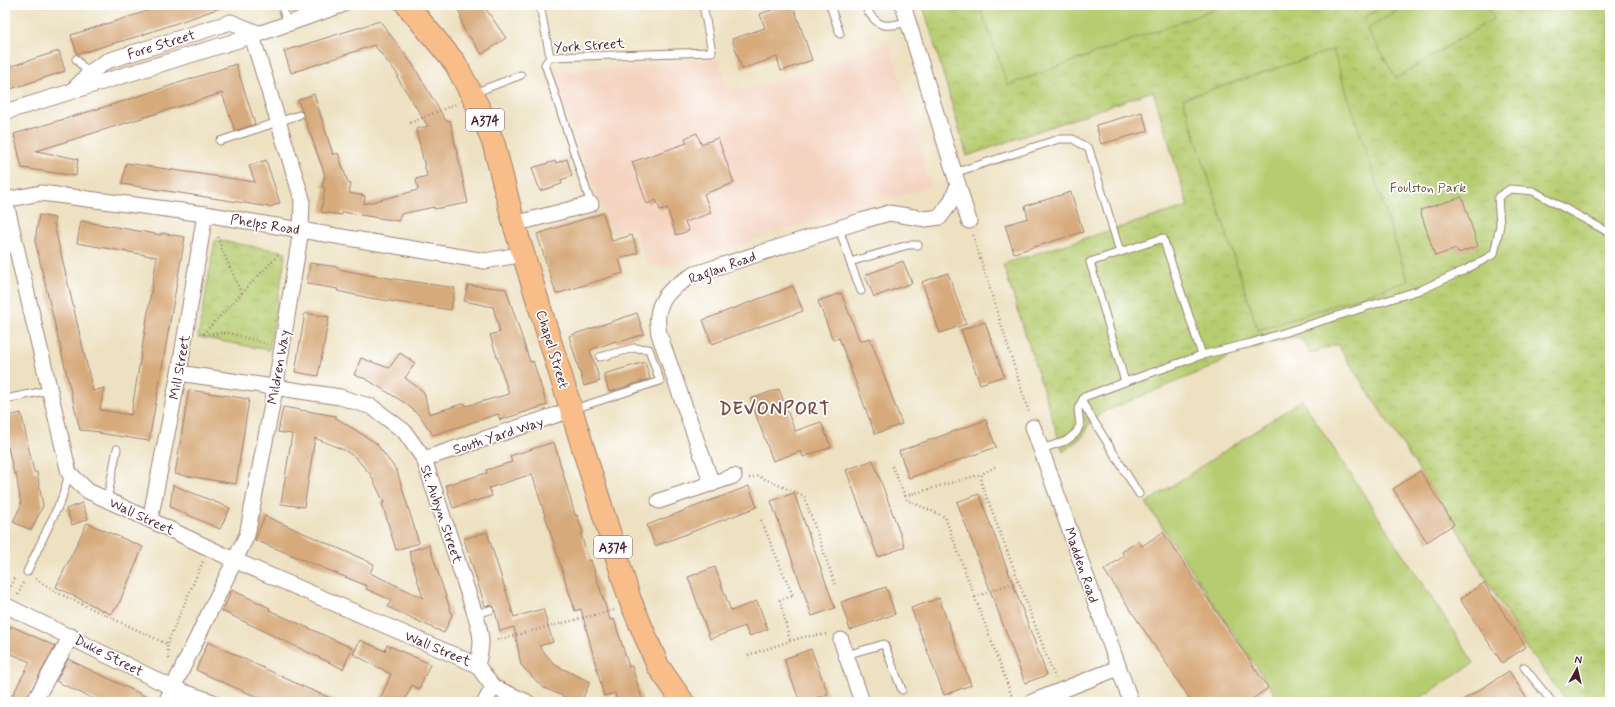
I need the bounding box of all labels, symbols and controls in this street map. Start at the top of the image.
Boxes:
street label: Fore Street [125,26,198,64]
street label: York Street [553,34,626,57]
road number: A374 [466,109,504,131]
park label: Foulston Park [1390,179,1466,197]
street label: Phelps Road [229,211,301,239]
street label: Raglan Road [686,247,759,290]
street label: Chapel Street [532,308,573,391]
street label: Mildren Way [264,328,294,406]
street label: Mill Street [165,333,195,401]
district label: DEVONPORT [719,397,831,421]
street label: South Yard Way [451,413,546,459]
street label: St. Aubyn Street [416,463,467,567]
street label: Wall Street [106,494,178,540]
street label: Madden Road [1060,525,1102,606]
road number: A374 [594,536,632,558]
street label: Wall Street [402,627,474,671]
street label: Duke Street [71,631,146,681]
north arrow [1557,649,1597,689]
text: N [1574,653,1583,668]

